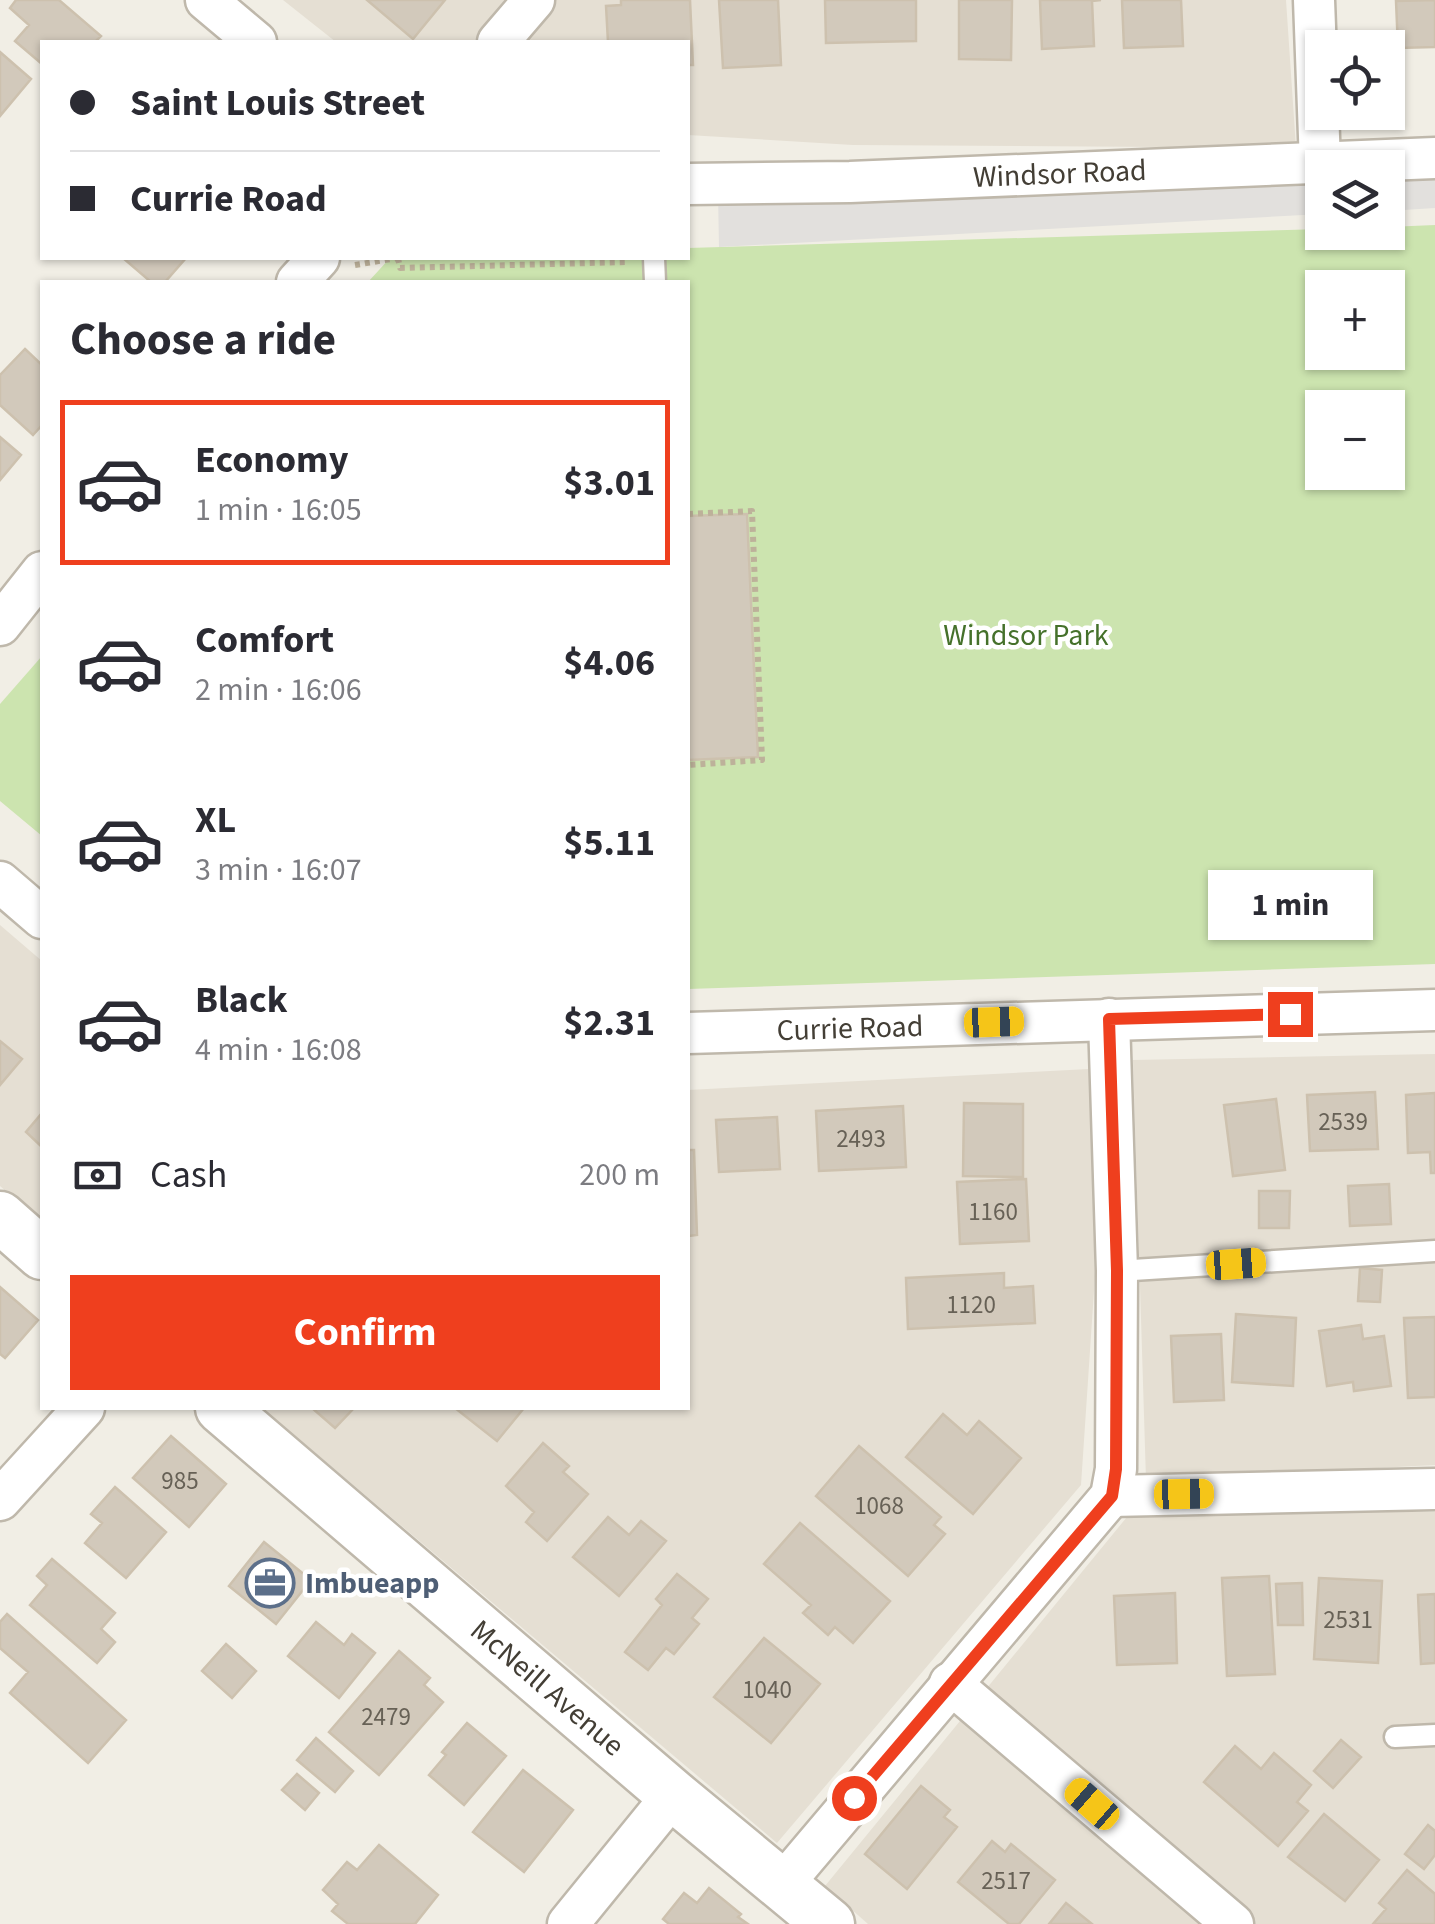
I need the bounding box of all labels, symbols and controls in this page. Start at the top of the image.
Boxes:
map controls [1305,30,1405,490]
button: locate [1305,30,1405,130]
text: Saint Louis Street [130,76,425,130]
street label: Windsor Road [972,148,1147,198]
button: layers [1305,150,1405,250]
text: Currie Road [130,172,327,226]
button: + [1305,270,1405,370]
text: Choose a ride [70,308,336,372]
button: − [1305,390,1405,490]
text: Economy [195,433,348,487]
icon: car [75,438,165,528]
text: $3.01 [563,456,655,510]
text: 1 min · 16:05 [195,487,362,533]
text: Comfort [195,613,334,667]
park label: Windsor Park [943,614,1109,657]
icon: car [75,618,165,708]
text: $4.06 [563,636,655,690]
text: 2 min · 16:06 [195,667,362,713]
text: XL [195,793,236,847]
icon: car [75,798,165,888]
text: $5.11 [563,816,655,870]
text: 3 min · 16:07 [195,847,362,893]
callout: 1 min [1208,869,1372,939]
text: 1 min [1252,882,1329,928]
text: Black [195,973,288,1027]
icon: car [75,978,165,1068]
route end [1268,992,1313,1037]
text: $2.31 [563,996,655,1050]
street label: Currie Road [776,1004,924,1052]
car [963,1006,1025,1038]
text: 4 min · 16:08 [195,1027,362,1073]
house number: 2539 [1318,1104,1368,1140]
house number: 2493 [836,1121,886,1157]
icon: cash [70,1148,125,1203]
text: Cash [150,1148,227,1202]
text: 200 m [579,1152,660,1198]
house number: 1160 [968,1194,1018,1230]
car [1205,1247,1267,1281]
button: Confirm [70,1275,660,1390]
house number: 1120 [946,1287,996,1323]
house number: 985 [161,1463,199,1499]
car [1154,1478,1214,1510]
house number: 1068 [854,1488,904,1524]
office icon: Imbueapp [244,1557,296,1609]
place label: Imbueapp [305,1562,439,1605]
house number: 2531 [1323,1602,1373,1638]
street label: McNeill Avenue [461,1609,634,1766]
house number: 1040 [742,1672,792,1708]
house number: 2479 [361,1699,411,1735]
car [1060,1773,1124,1835]
route start [832,1776,877,1821]
house number: 2517 [981,1863,1031,1899]

